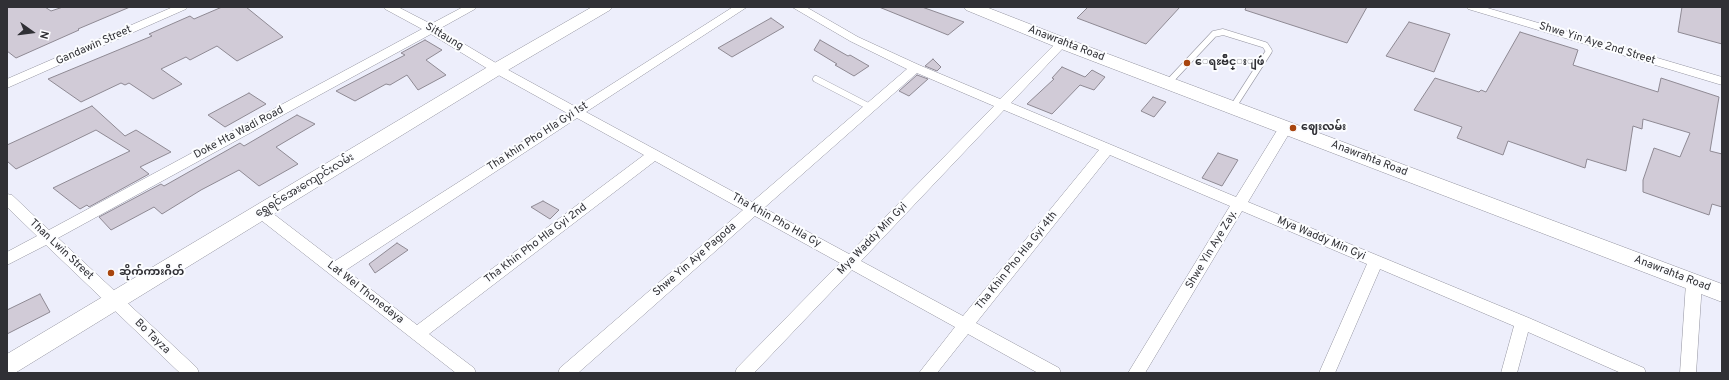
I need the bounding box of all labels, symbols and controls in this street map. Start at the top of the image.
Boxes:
north arrow [12,12,52,52]
street label: Shwe Yin Aye 2nd Street [1537,20,1657,68]
street label: Sittaung [423,21,465,53]
street label: Gandawin Street [54,23,134,69]
street label: Anawrahta Road [1026,23,1106,65]
text: N [36,29,51,40]
place label: ေရႊဗ်ိဳင္းျဖဴ [1195,56,1265,70]
marker: ေရႊဗ်ိဳင္းျဖဴ [1182,58,1192,68]
street label: Tha khin Pho Hla Gyi 1st [485,100,591,174]
street label: Doke Hta Wadi Road [192,104,286,162]
place label: ဈေးလမ်း [1301,121,1346,135]
marker: ဈေးလမ်း [1288,123,1298,133]
street label: Anawrahta Road [1329,138,1409,180]
street label: ရွှေရင်အေးကျောင်းလမ်း [253,151,357,221]
street label: Tha Khin Pho Hla Gy [729,191,823,251]
street label: Mya Waddy Min Gyi [835,200,911,278]
street label: Tha Khin Pho Hla Gyi 2nd [482,201,590,287]
street label: Shwe Yin Aye Zay. [1183,208,1241,292]
street label: Tha Khin Pho Hla Gyi 4th [973,209,1061,313]
street label: Mya Waddy Min Gyi [1275,214,1367,264]
street label: Than Lwin Street [26,217,96,283]
street label: Shwe Yin Aye Pagoda [651,220,739,300]
street label: Anawrahta Road [1632,253,1712,295]
street label: Lat Wel Thonedaya [324,259,406,327]
place label: ဆိုက်ကားဂိတ် [119,266,184,280]
marker: ဆိုက်ကားဂိတ် [106,268,116,278]
street label: Bo Tayza [131,317,173,357]

